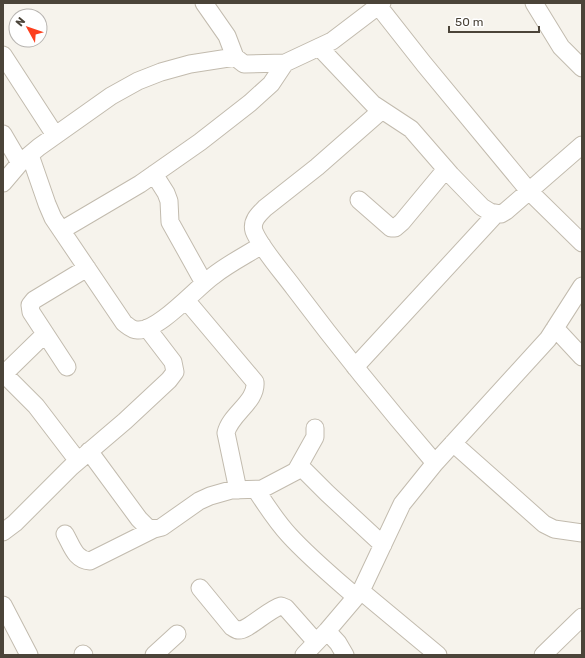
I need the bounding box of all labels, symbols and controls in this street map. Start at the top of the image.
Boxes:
north arrow [8,8,48,48]
scale bar [449,8,539,34]
text: N [13,15,28,29]
text: 50 m [455,15,483,29]

